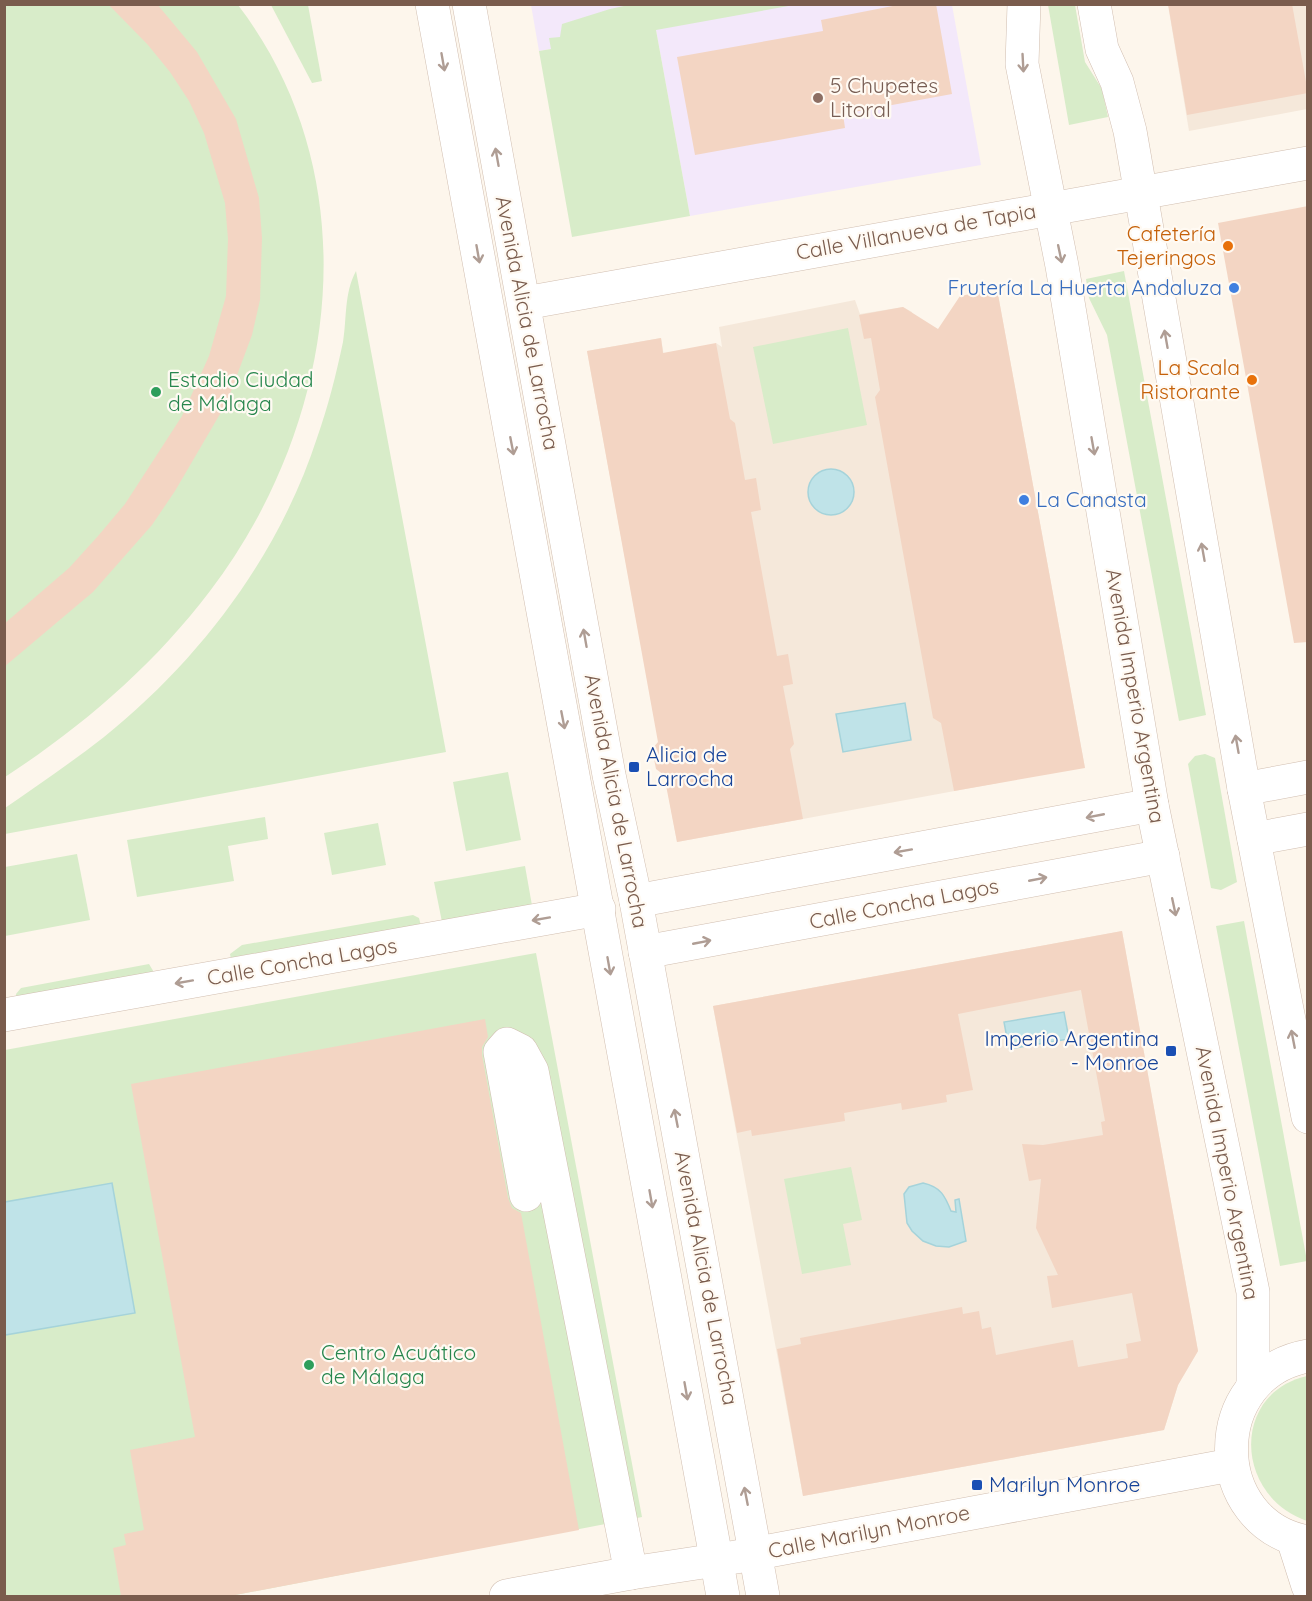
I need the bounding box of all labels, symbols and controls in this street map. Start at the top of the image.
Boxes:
one-way arrow [437,52,448,71]
one-way arrow [1018,52,1029,72]
place label: 5 Chupetes Litoral [830,72,938,122]
marker: 5 Chupetes Litoral [811,91,825,105]
one-way arrow [491,148,502,167]
street label: Avenida Alicia de Larrocha [491,193,565,452]
street label: Calle Villanueva de Tapia [794,197,1038,265]
place label: Cafetería Tejeringos [1117,220,1216,270]
marker: Cafetería Tejeringos [1221,239,1235,253]
one-way arrow [473,243,484,263]
one-way arrow [1055,244,1066,263]
place label: Frutería La Huerta Andaluza [947,274,1222,300]
marker: Frutería La Huerta Andaluza [1227,281,1241,295]
one-way arrow [1160,330,1171,350]
place label: La Scala Ristorante [1140,354,1240,404]
place label: Estadio Ciudad de Málaga [168,366,314,416]
marker: La Scala Ristorante [1245,373,1259,387]
marker: Estadio Ciudad de Málaga [149,385,163,399]
one-way arrow [507,435,518,455]
one-way arrow [1087,436,1098,456]
place label: La Canasta [1036,486,1147,512]
marker: La Canasta [1017,493,1031,507]
one-way arrow [1197,543,1208,562]
street label: Avenida Imperio Argentina [1101,566,1171,825]
one-way arrow [579,629,590,648]
street label: Avenida Alicia de Larrocha [580,671,654,930]
one-way arrow [558,710,569,729]
one-way arrow [1231,735,1242,754]
place label: Alicia de Larrocha [646,741,734,791]
marker: Alicia de Larrocha [627,760,641,774]
one-way arrow [1085,811,1105,822]
one-way arrow [894,846,913,857]
street label: Calle Concha Lagos [807,872,1001,934]
one-way arrow [1028,873,1048,884]
one-way arrow [1169,897,1180,916]
one-way arrow [532,914,552,925]
street label: Calle Concha Lagos [205,932,399,991]
one-way arrow [692,936,711,947]
one-way arrow [603,956,614,976]
one-way arrow [174,977,194,988]
place label: Imperio Argentina - Monroe [984,1025,1159,1075]
one-way arrow [1287,1030,1298,1049]
marker: Imperio Argentina - Monroe [1164,1044,1178,1058]
street label: Avenida Imperio Argentina [1191,1044,1265,1302]
one-way arrow [670,1109,681,1129]
street label: Avenida Alicia de Larrocha [670,1148,744,1407]
one-way arrow [646,1189,657,1209]
place label: Centro Acuático de Málaga [321,1339,476,1389]
marker: Centro Acuático de Málaga [302,1358,316,1372]
one-way arrow [681,1381,692,1401]
place label: Marilyn Monroe [989,1471,1140,1497]
marker: Marilyn Monroe [970,1478,984,1492]
one-way arrow [740,1486,751,1506]
street label: Calle Marilyn Monroe [766,1499,972,1563]

